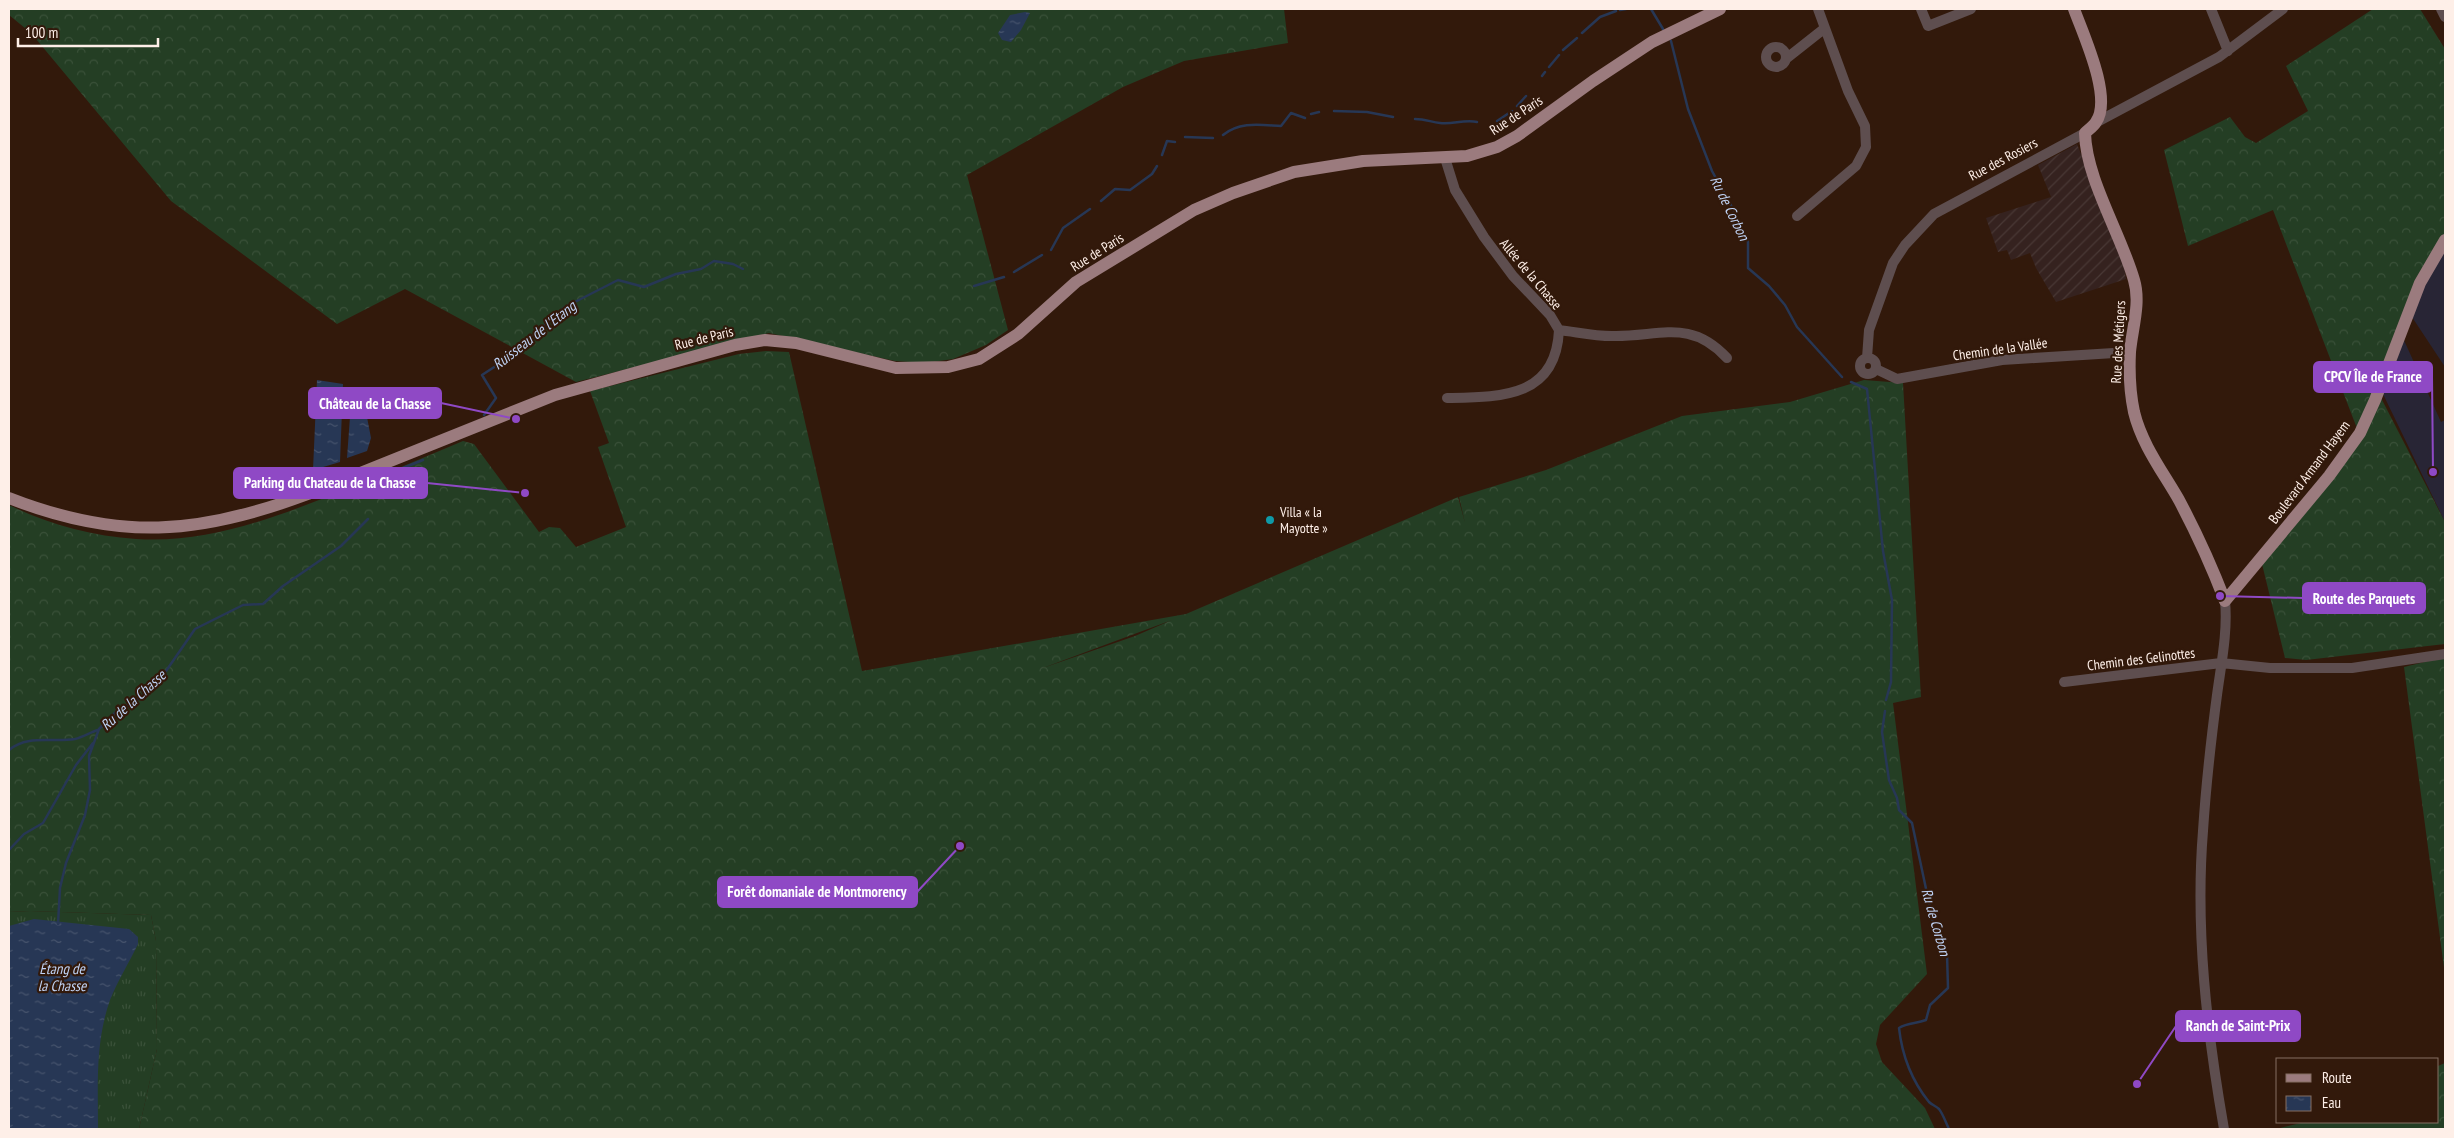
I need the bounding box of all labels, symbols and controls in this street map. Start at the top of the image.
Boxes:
scale bar [18,15,158,47]
text: 100 m [25,23,58,42]
street label: Rue de Paris [1486,91,1546,139]
street label: Rue des Rosiers [1965,133,2041,185]
water label: Ru de Corbon [1706,173,1754,245]
street label: Rue de Paris [1067,228,1127,275]
street label: Allée de la Chasse [1496,235,1566,314]
water label: Ruisseau de l'Etang [488,296,581,373]
street label: Rue des Métigers [2107,300,2129,384]
street label: Rue de Paris [673,322,735,354]
street label: Chemin de la Vallée [1952,333,2049,365]
callout: CPCV Île de France [2314,362,2432,392]
text: CPCV Île de France [2324,367,2422,386]
callout: Château de la Chasse [309,388,441,418]
text: Château de la Chasse [319,394,431,413]
street label: Boulevard Armand Hayem [2264,417,2354,527]
callout: Parking du Chateau de la Chasse [234,468,427,498]
text: Parking du Chateau de la Chasse [244,473,416,492]
place label: Villa « la Mayotte » [1279,503,1328,537]
marker: Villa « la Mayotte » [1264,514,1276,526]
callout: Route des Parquets [2303,583,2425,613]
text: Route des Parquets [2313,589,2415,608]
street label: Chemin des Gelinottes [2086,643,2196,675]
water label: Ru de la Chasse [96,665,170,734]
callout: Forêt domaniale de Montmorency [718,877,917,907]
text: Forêt domaniale de Montmorency [727,882,908,901]
water label: Ru de Corbon [1917,886,1955,959]
water label: Étang de la Chasse [38,959,87,995]
callout: Ranch de Saint-Prix [2176,1011,2300,1041]
text: Ranch de Saint-Prix [2186,1016,2291,1035]
legend [2276,1058,2439,1123]
text: Route [2322,1068,2352,1087]
text: Eau [2322,1093,2341,1112]

